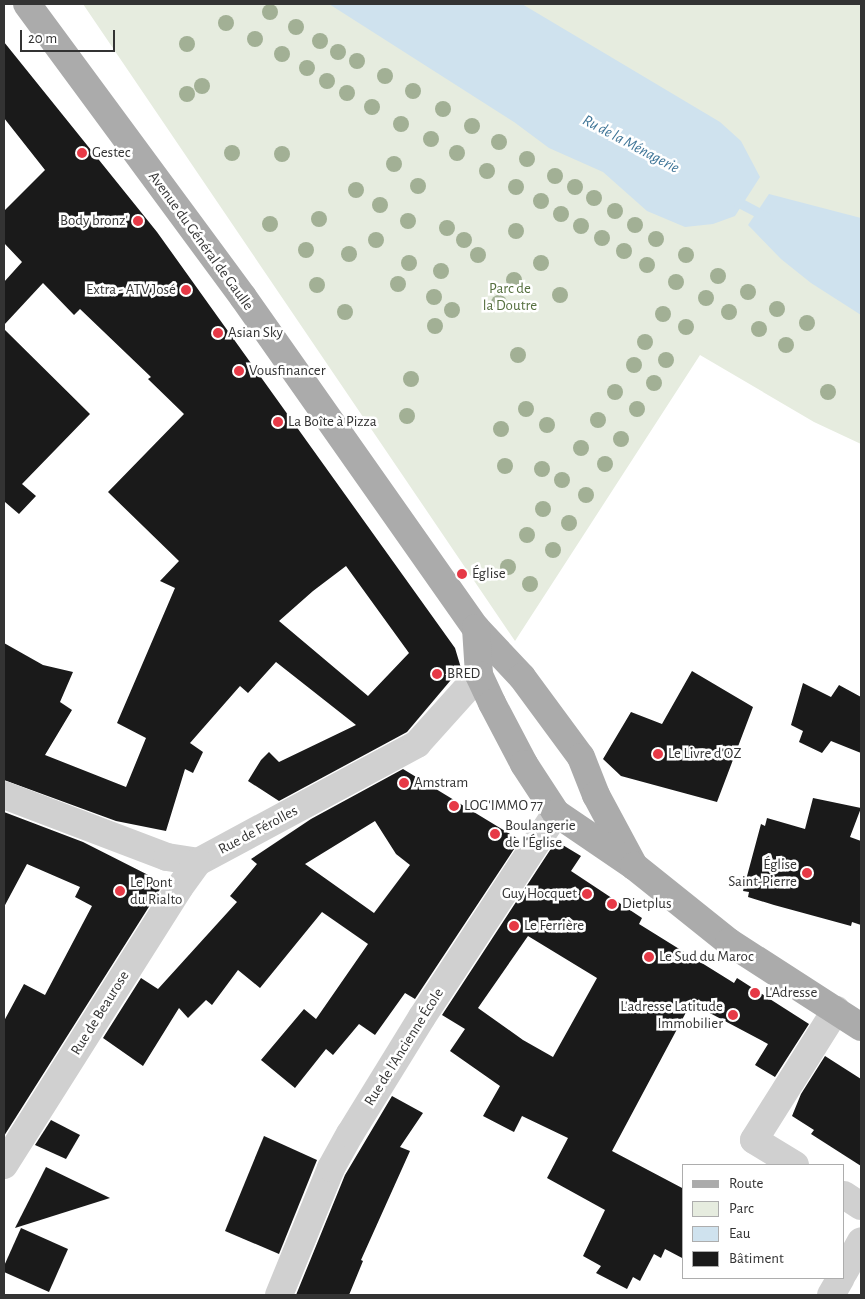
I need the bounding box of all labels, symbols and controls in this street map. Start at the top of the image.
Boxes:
scale bar [22,20,118,52]
text: 20 m [28,31,57,46]
water label: Ru de la Ménagerie [579,110,683,178]
place label: Gestec [92,144,130,162]
marker: Gestec [76,147,88,159]
street label: Avenue du Général de Gaulle [145,168,257,314]
place label: Body bronz' [60,212,128,230]
marker: Body bronz' [132,215,144,227]
park label: Parc de la Doutre [483,279,537,314]
place label: Extra - ATV José [86,281,176,299]
marker: Extra - ATV José [180,284,192,296]
place label: Asian Sky [228,324,283,342]
marker: Asian Sky [212,327,224,339]
place label: Vousfinancer [249,362,325,380]
marker: Vousfinancer [233,365,245,377]
place label: La Boîte à Pizza [288,413,377,431]
marker: La Boîte à Pizza [272,416,284,428]
place label: Église [472,565,506,583]
marker: Église [456,568,468,580]
place label: BRED [447,665,480,683]
marker: BRED [431,668,443,680]
place label: Le Livre d'OZ [668,745,741,763]
marker: Le Livre d'OZ [652,748,664,760]
place label: Amstram [414,774,468,792]
marker: Amstram [398,777,410,789]
place label: LOG'IMMO 77 [464,797,543,815]
marker: LOG'IMMO 77 [448,800,460,812]
street label: Rue de Férolles [215,802,301,858]
place label: Boulangerie de l'Église [505,816,576,851]
marker: Boulangerie de l'Église [489,828,501,840]
place label: Église Saint-Pierre [728,855,797,890]
marker: Église Saint-Pierre [801,867,813,879]
place label: Le Pont du Rialto [130,873,182,908]
marker: Le Pont du Rialto [114,885,126,897]
place label: Guy Hocquet [502,885,577,903]
marker: Guy Hocquet [581,888,593,900]
place label: Dietplus [622,895,672,913]
marker: Dietplus [606,898,618,910]
place label: Le Ferrière [524,917,584,935]
marker: Le Ferrière [508,920,520,932]
place label: Le Sud du Maroc [659,948,754,966]
marker: Le Sud du Maroc [643,951,655,963]
street label: Rue de Beaurose [67,967,133,1059]
place label: L'Adresse [765,984,817,1002]
street label: Rue de l'Ancienne École [360,985,448,1109]
marker: L'Adresse [749,987,761,999]
place label: L'adresse Latitude Immobilier [620,997,723,1032]
marker: L'adresse Latitude Immobilier [727,1009,739,1021]
legend [682,1164,845,1279]
text: Route [729,1176,763,1191]
text: Parc [729,1201,754,1216]
text: Eau [729,1226,751,1241]
text: Bâtiment [729,1251,784,1266]

